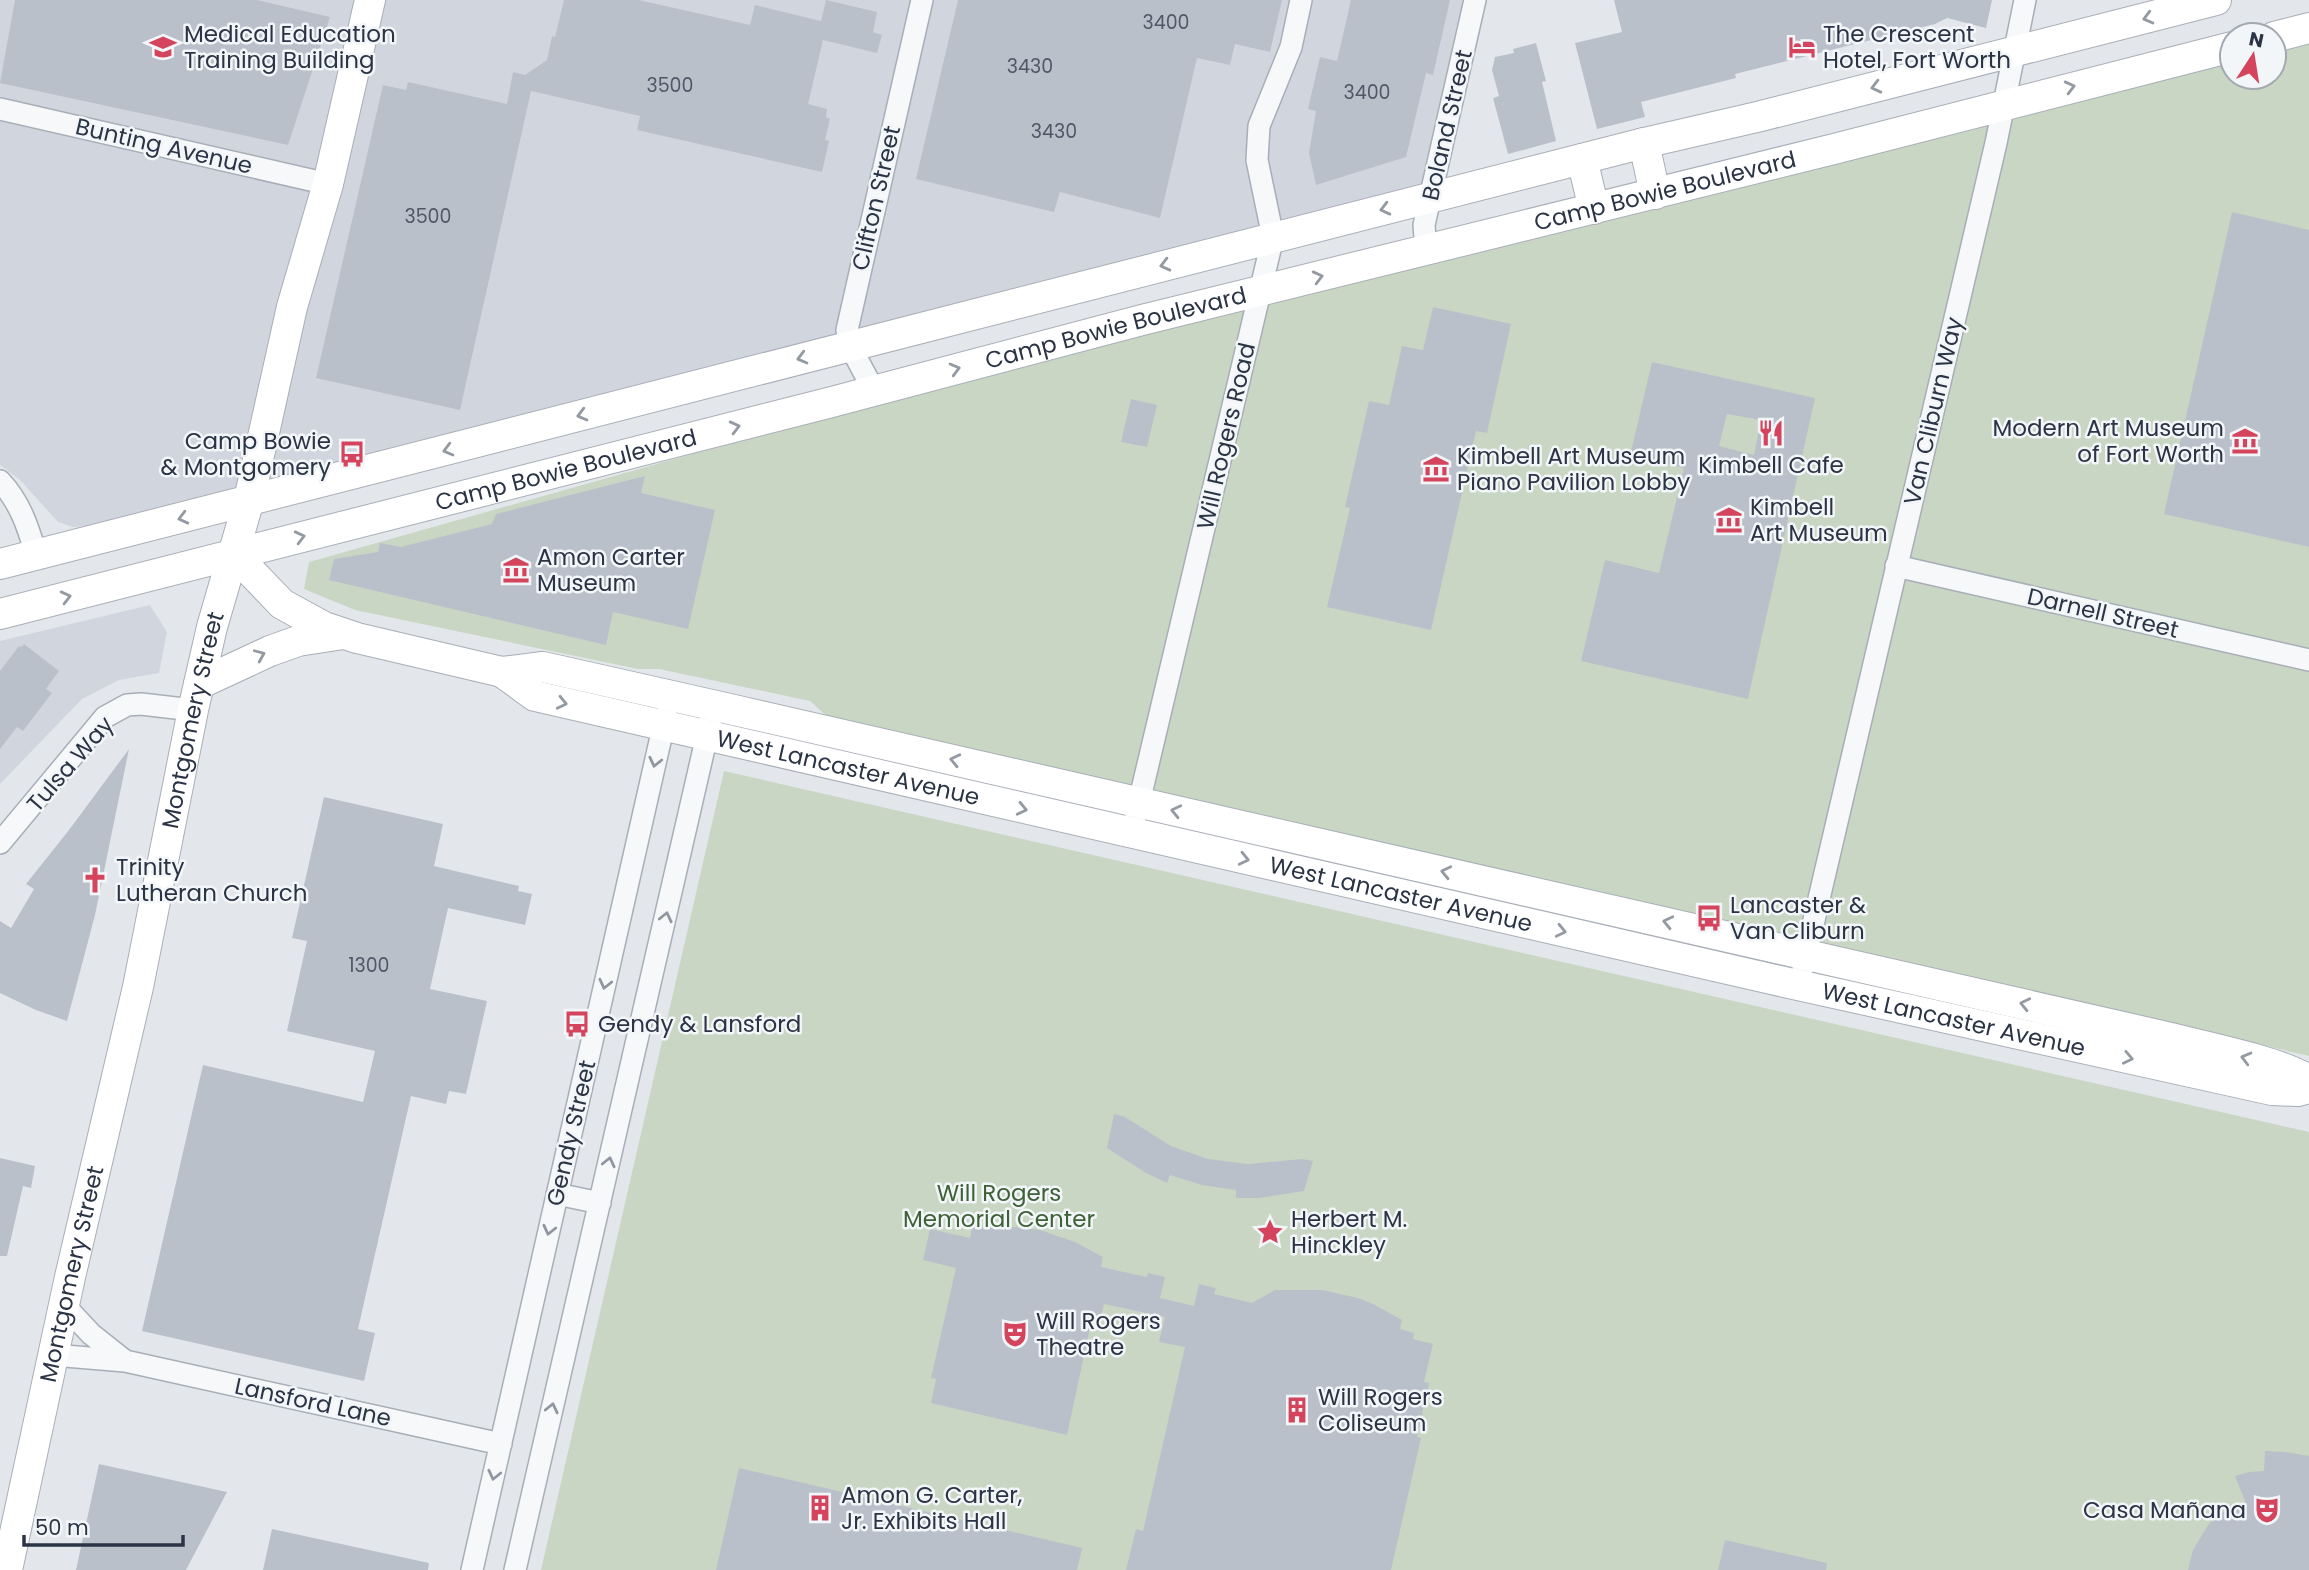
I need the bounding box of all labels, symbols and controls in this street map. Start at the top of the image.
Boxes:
house number: 3400 [1142,9,1190,36]
one-way arrow [2142,10,2154,24]
place label: Medical Education Training Building [184,18,396,76]
place label: The Crescent Hotel, Fort Worth [1823,18,2011,76]
north arrow [2218,21,2288,91]
text: N [2247,25,2266,55]
school or university icon: Medical Education Training Building [148,32,178,62]
hotel icon: The Crescent Hotel, Fort Worth [1787,32,1817,62]
street label: Boland Street [1414,46,1480,204]
house number: 3430 [1007,53,1053,80]
house number: 3500 [647,72,694,99]
house number: 3400 [1343,79,1391,106]
one-way arrow [1870,79,1882,93]
one-way arrow [2063,81,2075,95]
street label: Bunting Avenue [73,110,255,182]
house number: 3430 [1031,118,1077,145]
street label: Clifton Street [844,122,908,274]
street label: Camp Bowie Boulevard [1531,143,1799,239]
one-way arrow [1379,201,1391,215]
house number: 3500 [405,203,452,230]
one-way arrow [1159,257,1171,271]
one-way arrow [1312,271,1324,285]
street label: Camp Bowie Boulevard [982,279,1250,377]
street label: Van Cliburn Way [1896,314,1970,508]
street label: Will Rogers Road [1189,340,1263,532]
one-way arrow [796,350,808,364]
one-way arrow [949,363,961,378]
one-way arrow [576,407,588,421]
place label: Modern Art Museum of Fort Worth [1992,412,2224,470]
restaurant icon: Kimbell Cafe [1756,418,1786,448]
street label: Camp Bowie Boulevard [432,421,700,518]
one-way arrow [728,421,740,435]
place label: Camp Bowie & Montgomery [161,425,331,483]
museum icon: Modern Art Museum of Fort Worth [2230,426,2260,456]
bus stop icon: Camp Bowie & Montgomery [337,439,367,469]
place label: Kimbell Art Museum Piano Pavilion Lobby [1457,440,1690,498]
one-way arrow [442,441,454,456]
place label: Kimbell Cafe [1698,449,1844,481]
museum icon: Kimbell Art Museum Piano Pavilion Lobby [1421,454,1451,484]
place label: Kimbell Art Museum [1750,491,1888,549]
museum icon: Kimbell Art Museum [1714,505,1744,535]
one-way arrow [177,509,189,524]
one-way arrow [294,531,306,545]
place label: Amon Carter Museum [537,541,685,599]
museum icon: Amon Carter Museum [501,555,531,585]
street label: Darnell Street [2024,580,2182,646]
one-way arrow [60,591,72,605]
street label: Montgomery Street [154,608,232,831]
one-way arrow [253,649,266,663]
one-way arrow [556,694,568,709]
street label: Tulsa Way [19,709,121,819]
street label: West Lancaster Avenue [713,722,983,813]
one-way arrow [949,754,961,768]
one-way arrow [648,756,663,768]
one-way arrow [1016,801,1028,815]
one-way arrow [1170,805,1182,819]
street label: West Lancaster Avenue [1266,849,1535,940]
place label: Trinity Lutheran Church [116,851,307,909]
one-way arrow [1238,851,1250,865]
church icon: Trinity Lutheran Church [80,865,110,895]
one-way arrow [1440,866,1452,880]
place label: Lancaster & Van Cliburn [1730,889,1866,947]
bus stop icon: Lancaster & Van Cliburn [1694,903,1724,933]
one-way arrow [657,911,672,923]
one-way arrow [1662,916,1674,930]
one-way arrow [1555,923,1567,937]
house number: 1300 [348,952,390,979]
street label: West Lancaster Avenue [1819,975,2088,1064]
one-way arrow [598,978,613,990]
one-way arrow [2019,998,2031,1012]
place label: Gendy & Lansford [598,1008,801,1040]
bus stop icon: Gendy & Lansford [562,1009,592,1039]
one-way arrow [2122,1050,2134,1064]
one-way arrow [2240,1052,2252,1066]
street label: Gendy Street [539,1057,603,1209]
one-way arrow [601,1157,615,1169]
street label: Montgomery Street [32,1163,112,1385]
park label: Will Rogers Memorial Center [903,1177,1095,1235]
place label: Herbert M. Hinckley [1291,1203,1407,1261]
place icon: Herbert M. Hinckley [1255,1217,1285,1247]
one-way arrow [543,1223,557,1235]
place label: Will Rogers Theatre [1036,1305,1161,1363]
theatre icon: Will Rogers Theatre [1000,1319,1030,1349]
street label: Lansford Lane [232,1370,394,1434]
place label: Will Rogers Coliseum [1318,1381,1443,1439]
building icon: Will Rogers Coliseum [1282,1395,1312,1425]
one-way arrow [544,1402,559,1414]
one-way arrow [487,1469,502,1481]
place label: Amon G. Carter, Jr. Exhibits Hall [841,1479,1022,1537]
building icon: Amon G. Carter, Jr. Exhibits Hall [805,1493,835,1523]
place label: Casa Mañana [2083,1494,2246,1526]
theatre icon: Casa Mañana [2252,1495,2282,1525]
scale bar [24,1504,184,1548]
text: 50 m [35,1513,89,1542]

